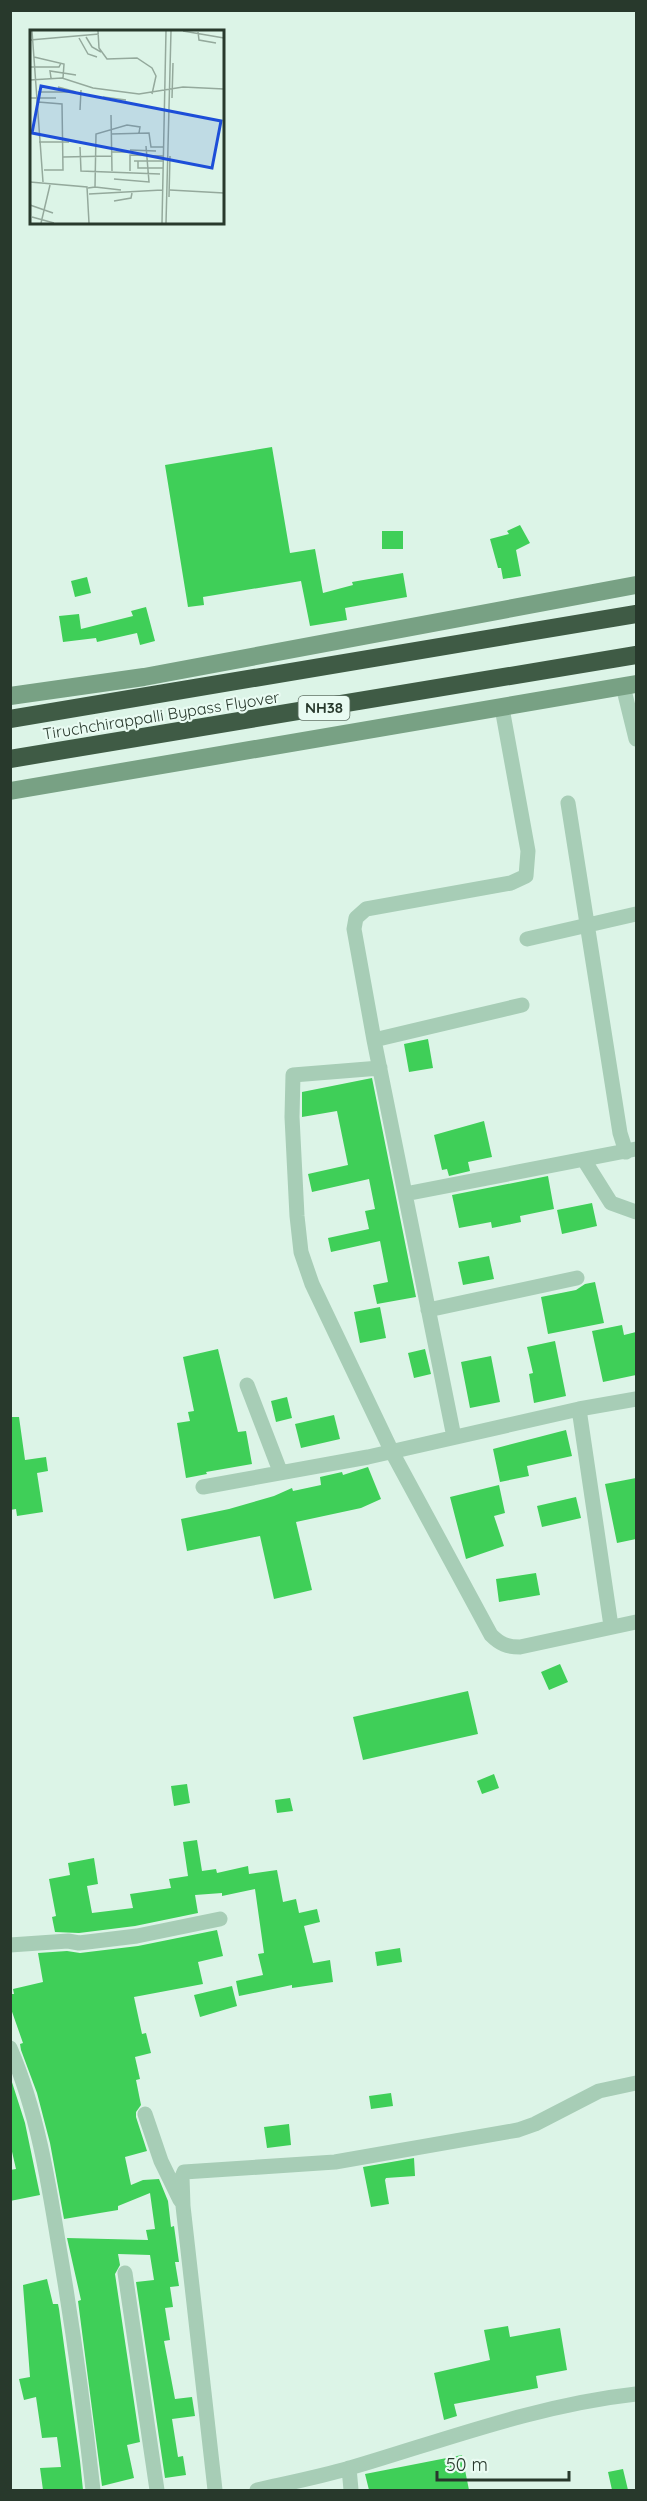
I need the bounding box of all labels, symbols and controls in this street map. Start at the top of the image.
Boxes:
inset map [30,30,224,224]
street label: Tiruchchirappalli Bypass Flyover [41,686,281,744]
road number: NH38 [298,696,350,720]
scale bar [437,2444,569,2482]
text: 50 m [446,2453,488,2476]

